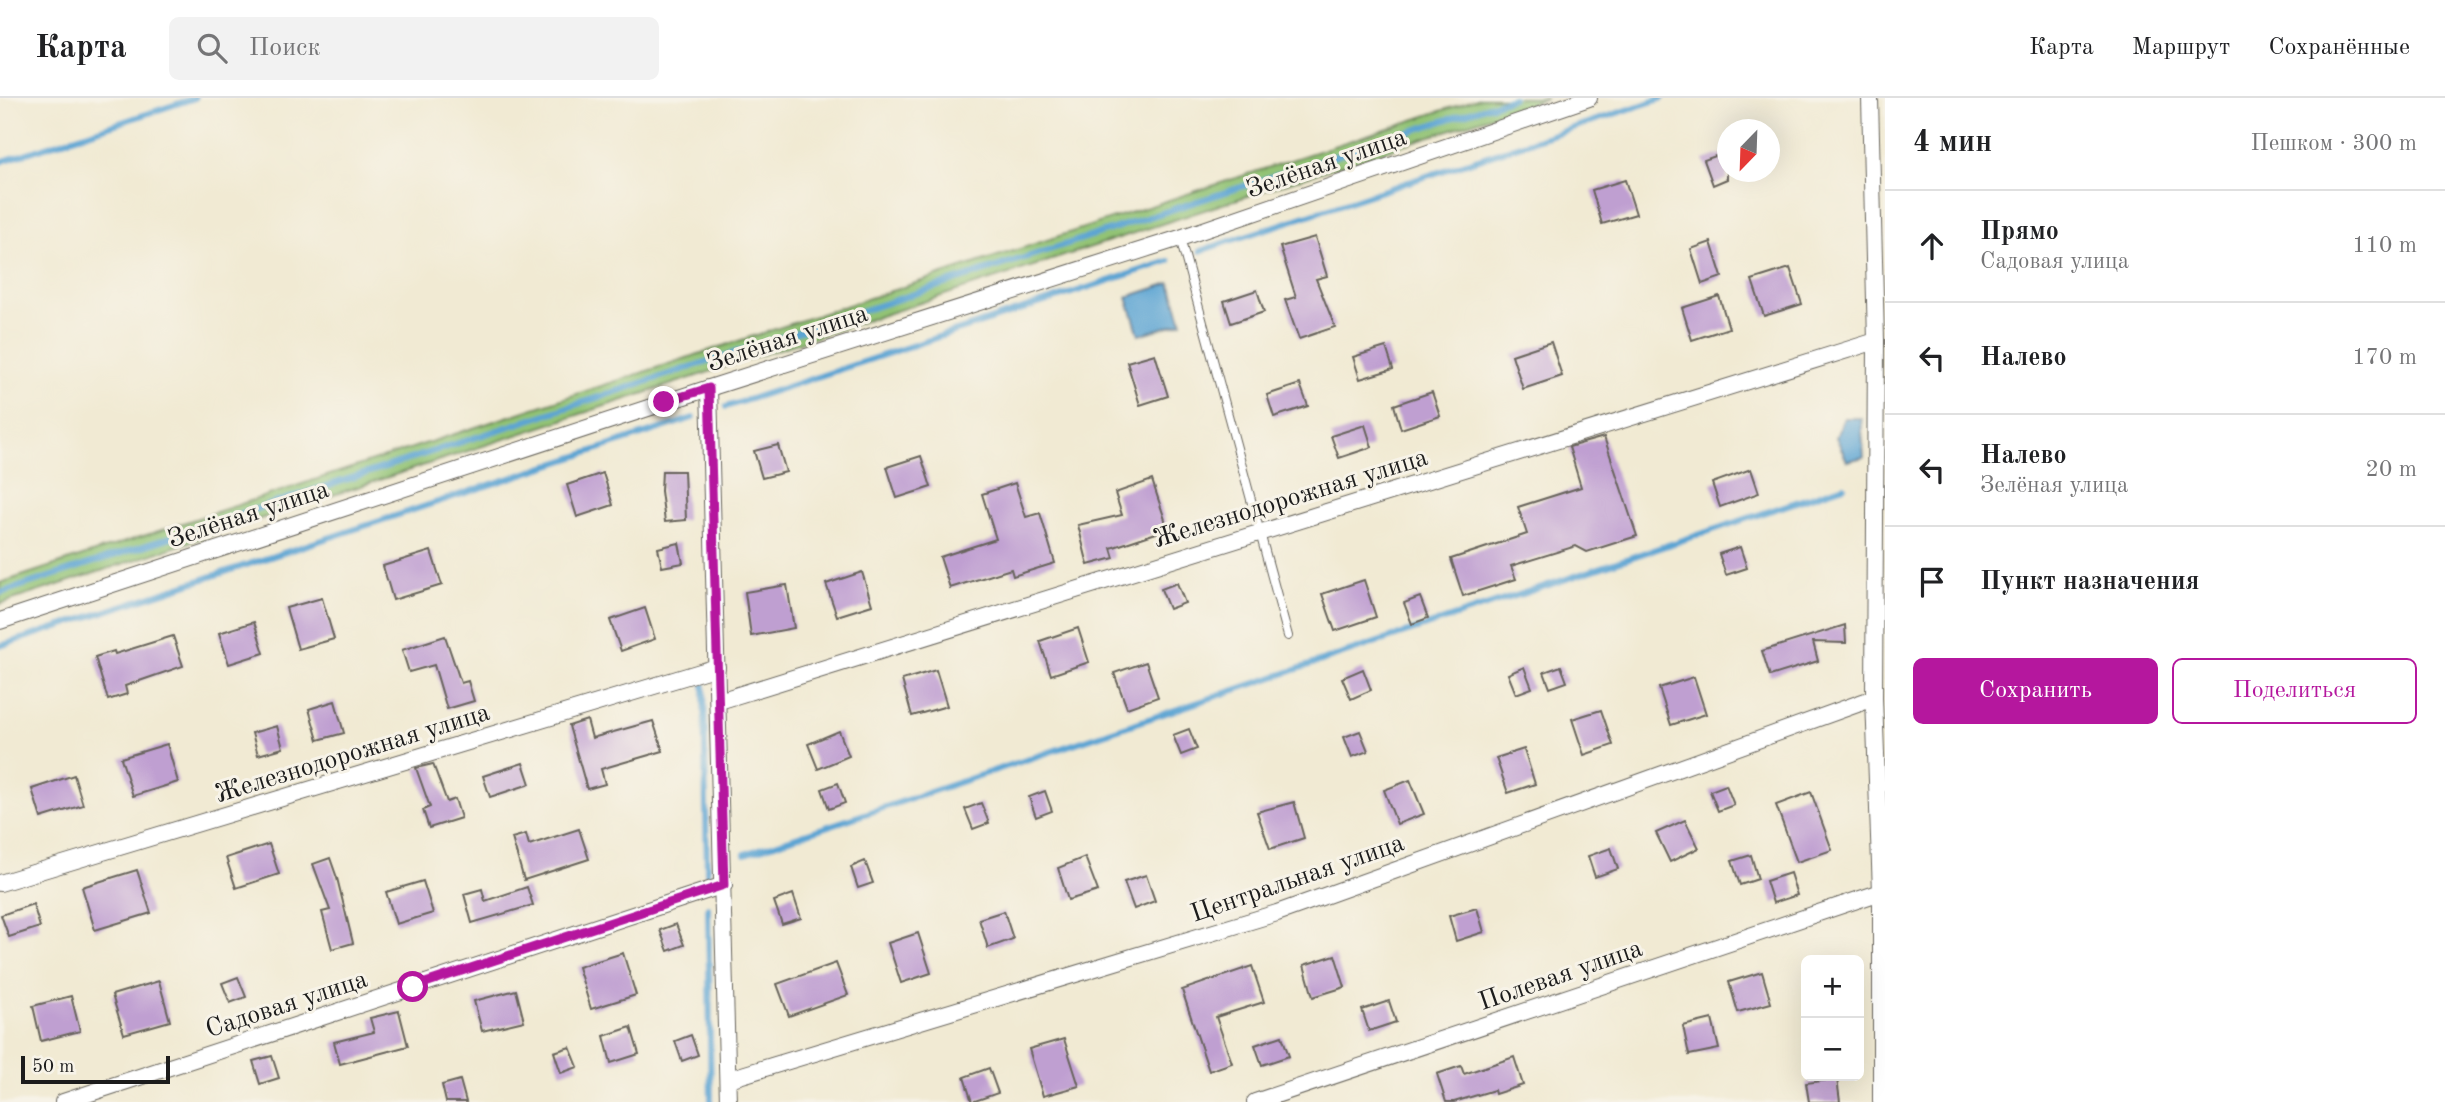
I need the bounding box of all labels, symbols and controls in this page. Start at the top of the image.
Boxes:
search box [169,17,659,80]
icon: search [193,29,231,67]
text: Карта [35,32,127,65]
text: Поиск [249,35,321,61]
text: Карта [2029,36,2094,60]
text: Маршрут [2132,36,2230,60]
text: Сохранённые [2268,36,2410,60]
north arrow [1717,119,1780,182]
street label: Зелёная улица [1243,124,1410,203]
text: 4 мин [1913,128,1992,158]
text: Пешком · 300 m [2251,132,2417,155]
text: Прямо [1980,219,2059,245]
icon: ahead [1913,227,1951,265]
text: 110 m [2352,234,2417,257]
text: Садовая улица [1980,250,2129,273]
street label: Зелёная улица [704,301,872,377]
icon: left [1913,339,1951,377]
text: Налево [1980,345,2067,371]
text: 170 m [2352,346,2417,369]
route end [648,386,679,417]
text: Налево [1980,443,2067,469]
street label: Железнодорожная улица [1150,445,1431,553]
icon: left [1913,451,1951,489]
text: 20 m [2366,458,2417,481]
text: Зелёная улица [1980,474,2128,497]
street label: Зелёная улица [165,477,333,553]
icon: arrive [1913,563,1951,601]
text: Пункт назначения [1980,569,2199,595]
button: Сохранить [1913,658,2158,724]
button: Поделиться [2172,658,2417,724]
street label: Железнодорожная улица [212,700,493,808]
street label: Центральная улица [1188,830,1408,928]
street label: Полевая улица [1476,936,1646,1016]
map controls [1801,955,1864,1081]
button: + [1801,955,1864,1018]
street label: Садовая улица [202,966,371,1043]
route start [397,971,428,1002]
button: − [1801,1018,1864,1081]
scale bar [21,1053,170,1085]
text: 50 m [32,1058,74,1077]

